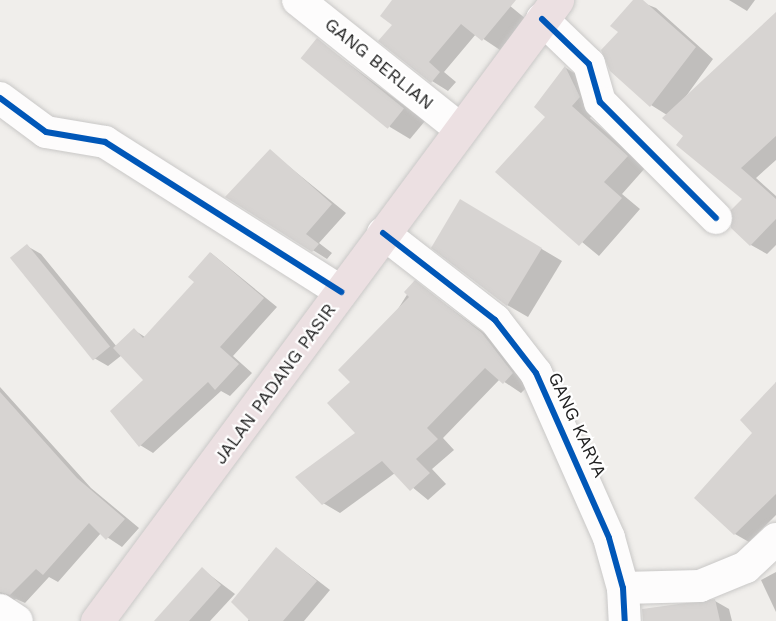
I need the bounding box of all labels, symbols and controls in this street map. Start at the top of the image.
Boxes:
street label: GANG BERLIAN [320,14,438,114]
street label: JALAN PADANG PASIR [209,300,341,468]
street label: GANG KARYA [543,369,611,481]

